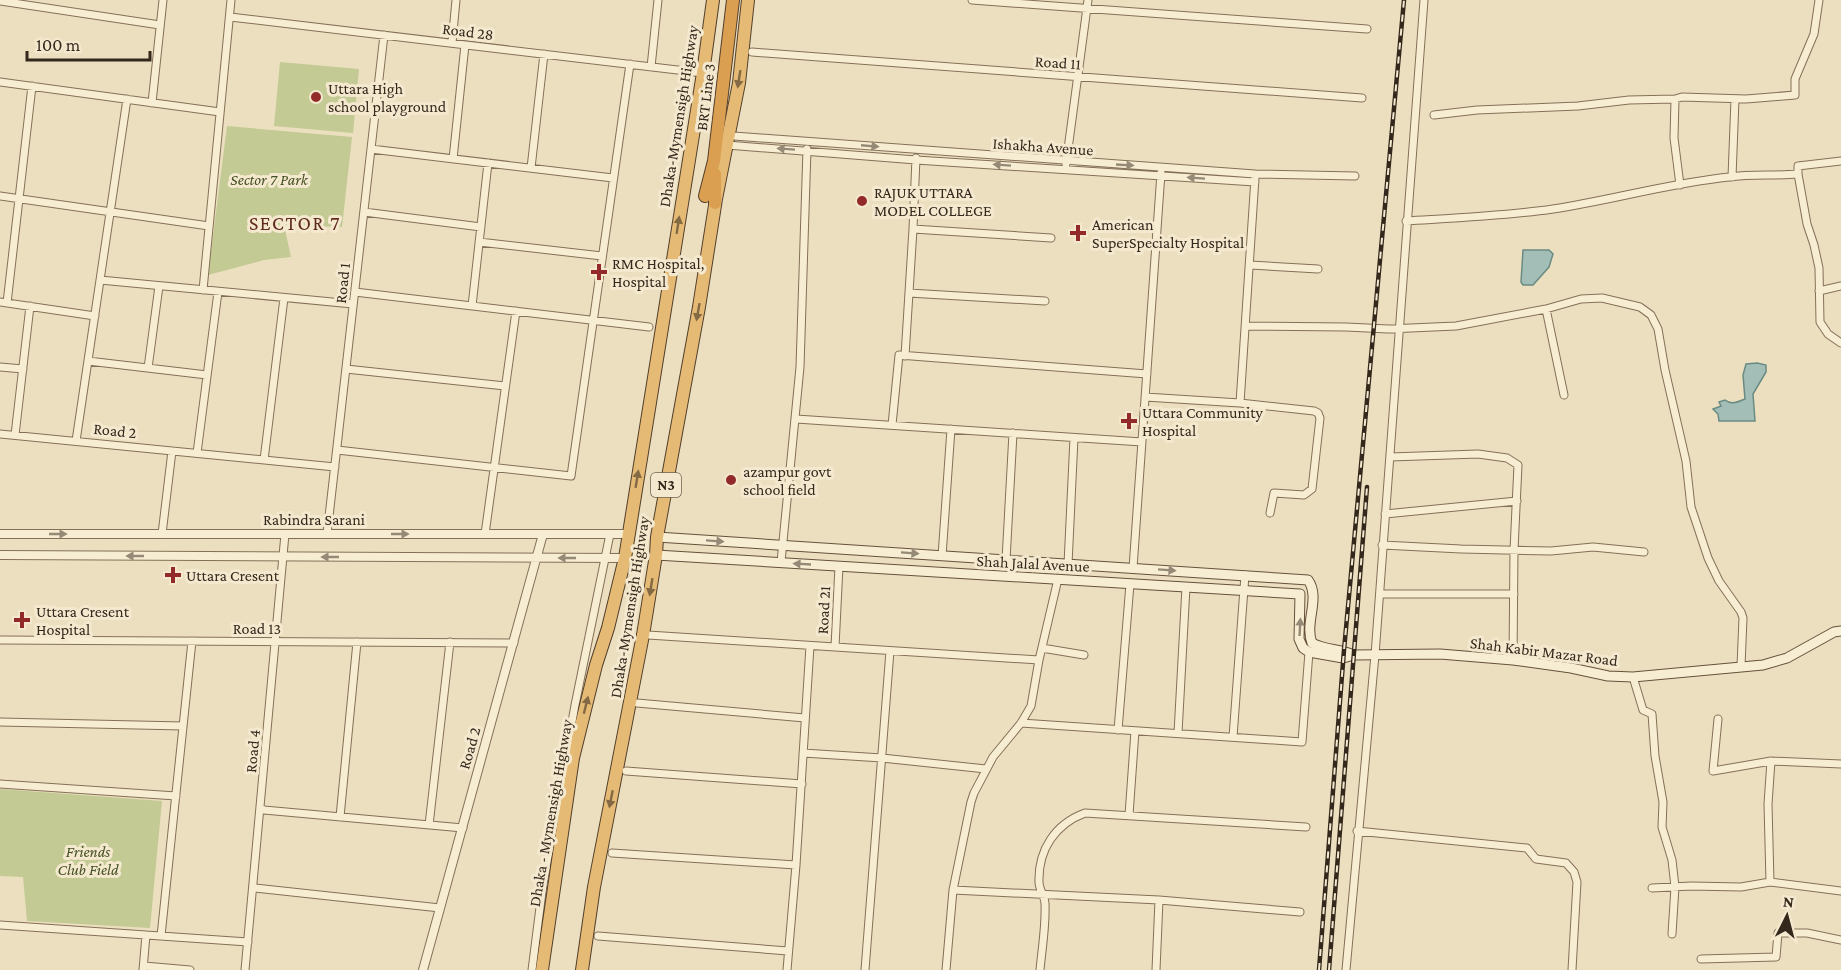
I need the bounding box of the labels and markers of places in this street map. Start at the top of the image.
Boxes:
place label: Uttara High school playground [328,80,447,116]
marker: Uttara High school playground [309,90,323,104]
place label: RAJUK UTTARA MODEL COLLEGE [874,184,992,219]
marker: RAJUK UTTARA MODEL COLLEGE [855,194,869,208]
place label: American SuperSpecialty Hospital [1092,216,1244,252]
marker: American SuperSpecialty Hospital [1069,224,1087,242]
place label: RMC Hospital, Hospital [612,255,704,291]
marker: RMC Hospital, Hospital [590,263,608,281]
place label: Uttara Community Hospital [1142,404,1263,440]
marker: Uttara Community Hospital [1120,412,1138,430]
place label: azampur govt school field [743,463,832,498]
marker: azampur govt school field [724,473,738,487]
marker: Uttara Cresent [164,566,182,584]
place label: Uttara Cresent [186,567,280,584]
place label: Uttara Cresent Hospital [36,603,130,639]
marker: Uttara Cresent Hospital [13,611,31,629]

